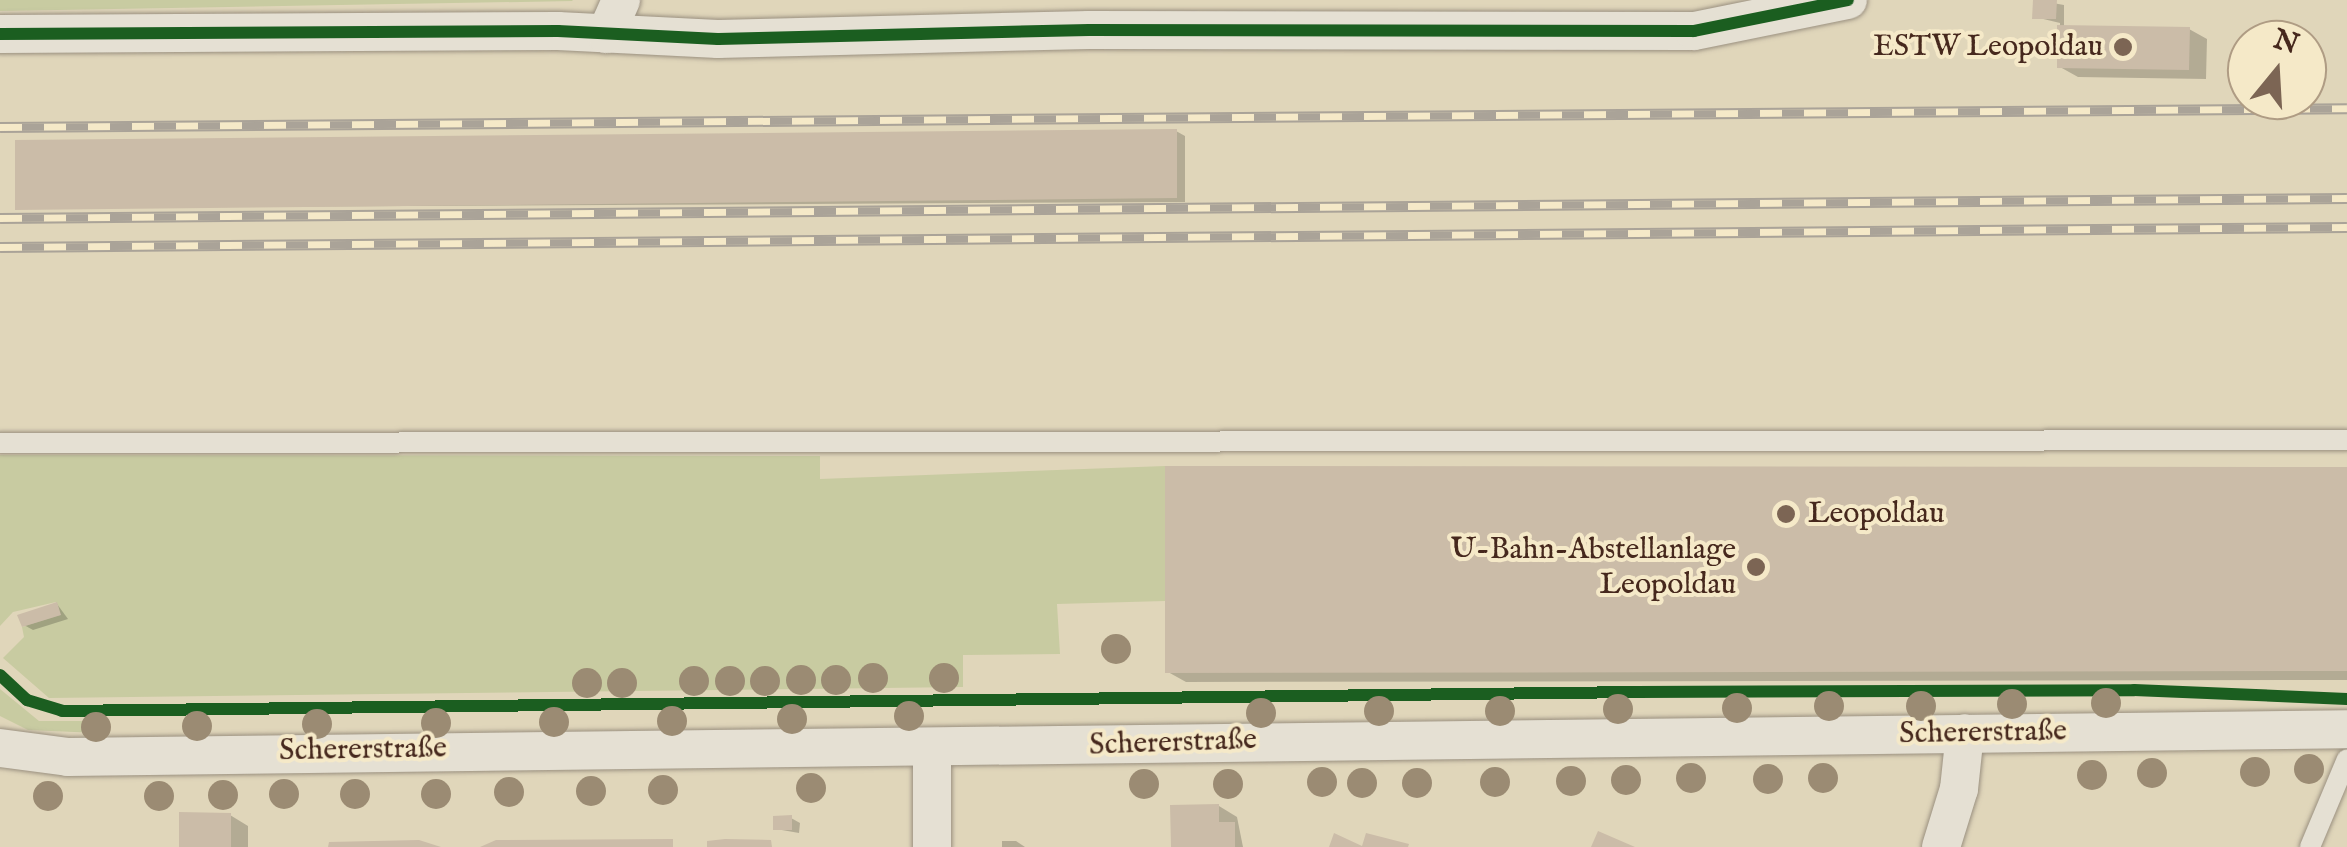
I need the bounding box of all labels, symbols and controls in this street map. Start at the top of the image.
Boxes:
north arrow [2227,20,2327,120]
text: N [2269,23,2303,63]
place label: ESTW Leopoldau [1873,29,2103,65]
marker: ESTW Leopoldau [2112,36,2134,58]
place label: Leopoldau [1808,496,1944,532]
marker: Leopoldau [1773,501,1799,527]
place label: U-Bahn-Abstellanlage Leopoldau [1450,532,1736,602]
marker: U-Bahn-Abstellanlage Leopoldau [1745,556,1767,578]
street label: Schererstraße [1899,714,2067,752]
street label: Schererstraße [1089,722,1257,764]
street label: Schererstraße [279,731,447,769]

